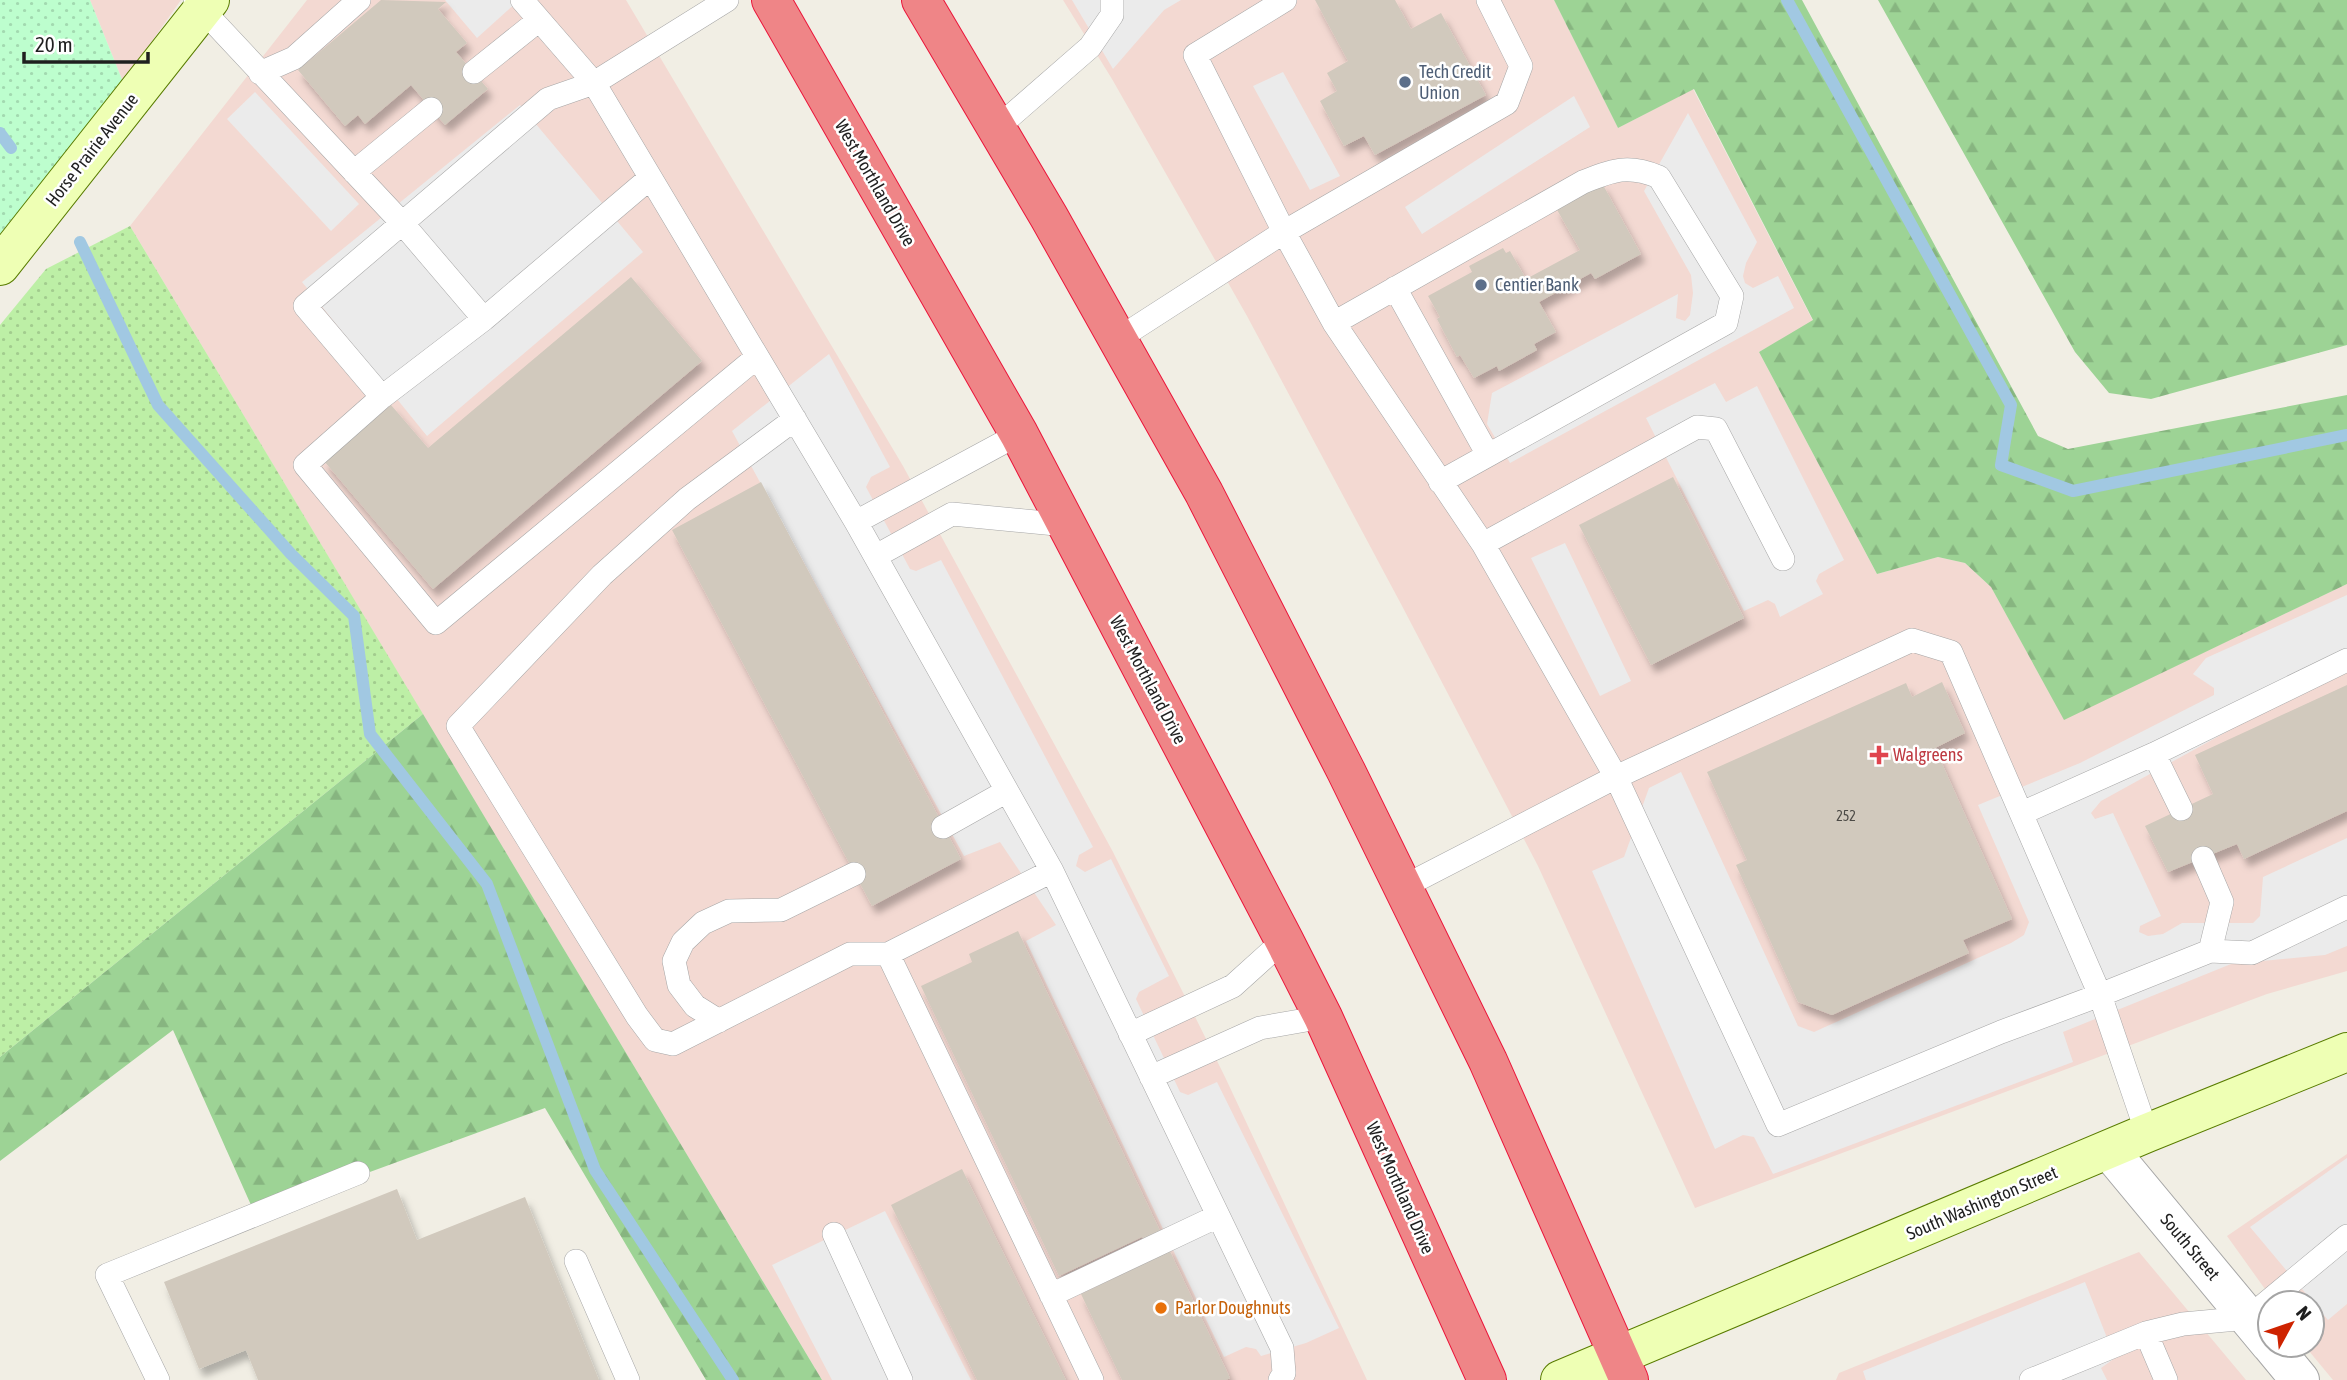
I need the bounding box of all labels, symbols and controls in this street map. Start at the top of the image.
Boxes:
scale bar [24,21,149,65]
text: 20 m [35,32,73,56]
place label: Tech Credit Union [1419,61,1491,103]
marker: Tech Credit Union [1397,74,1413,90]
street label: Horse Prairie Avenue [41,89,142,210]
street label: West Morthland Drive [831,116,920,250]
place label: Centier Bank [1495,274,1579,295]
marker: Centier Bank [1473,277,1489,293]
street label: West Morthland Drive [1106,612,1191,747]
place label: Walgreens [1893,744,1963,765]
marker: Walgreens [1871,747,1887,763]
house number: 252 [1836,808,1856,824]
street label: West Morthland Drive [1362,1119,1439,1257]
street label: South Washington Street [1903,1161,2060,1244]
street label: South Street [2156,1209,2224,1284]
north arrow [2256,1289,2326,1359]
place label: Parlor Doughnuts [1175,1297,1291,1318]
marker: Parlor Doughnuts [1153,1300,1169,1316]
text: N [2292,1302,2316,1324]

